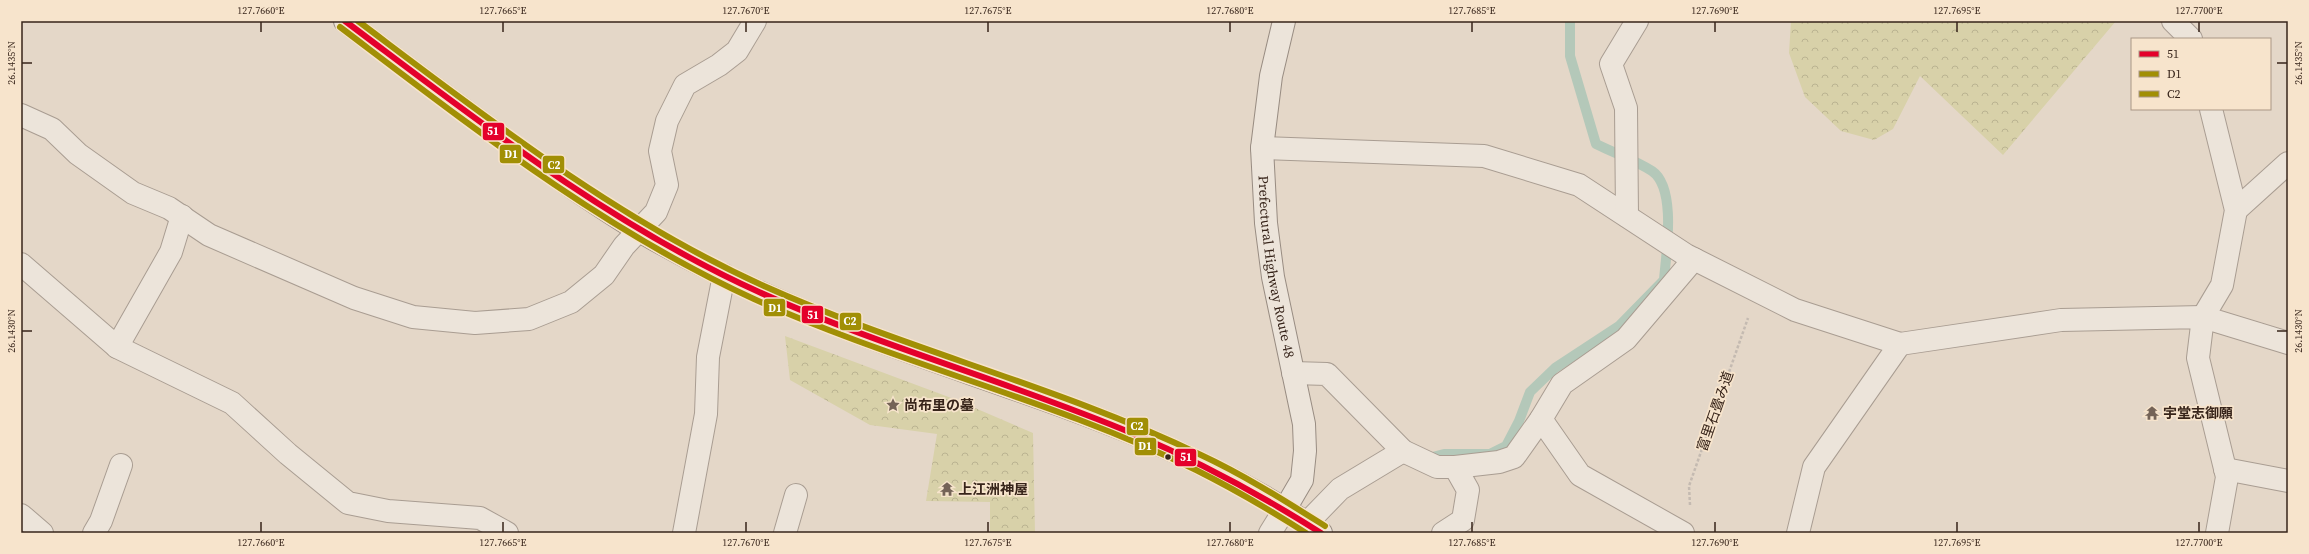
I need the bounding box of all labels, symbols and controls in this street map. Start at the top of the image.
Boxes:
text: 127.7660°E [237,4,285,17]
text: 127.7665°E [479,4,527,17]
text: 127.7670°E [722,4,770,17]
text: 127.7675°E [964,4,1012,17]
text: 127.7680°E [1206,4,1254,17]
text: 127.7685°E [1448,4,1496,17]
text: 127.7690°E [1691,4,1739,17]
text: 127.7695°E [1933,4,1981,17]
text: 127.7700°E [2175,4,2223,17]
legend [2131,38,2271,110]
text: 26.1435°N [5,41,18,85]
text: 26.1435°N [2292,41,2305,85]
text: 51 [2167,46,2179,62]
text: D1 [2167,66,2182,82]
text: C2 [2167,86,2181,102]
line badge: 51 [482,122,505,141]
text: 51 [487,124,499,139]
line badge: D1 [499,144,522,164]
text: D1 [504,147,518,162]
line badge: C2 [542,155,565,174]
text: C2 [548,158,560,173]
street label: Prefectural Highway Route 48 [1253,175,1300,360]
line badge: D1 [763,298,786,317]
text: D1 [768,301,782,316]
line badge: 51 [801,305,824,324]
text: 51 [807,308,819,323]
text: 26.1430°N [5,309,18,353]
text: 26.1430°N [2292,309,2305,353]
line badge: C2 [839,312,862,331]
text: C2 [844,314,856,329]
street label: 富里石畳み道 [1692,368,1738,454]
place label: 尚布里の墓 [904,395,974,415]
place icon: 尚布里の墓 [885,397,901,413]
place label: 宇堂志御願 [2163,403,2233,423]
temple icon: 宇堂志御願 [2144,405,2160,421]
line badge: C2 [1126,417,1149,436]
text: C2 [1131,419,1143,434]
line badge: D1 [1134,437,1157,456]
text: D1 [1138,439,1152,454]
line badge: 51 [1174,448,1197,467]
text: 51 [1180,450,1192,465]
unlabelled marker [1163,452,1173,462]
place label: 上江洲神屋 [958,479,1028,499]
temple icon: 上江洲神屋 [939,481,955,497]
text: 127.7660°E [237,536,285,549]
text: 127.7665°E [479,536,527,549]
text: 127.7670°E [722,536,770,549]
text: 127.7675°E [964,536,1012,549]
text: 127.7680°E [1206,536,1254,549]
text: 127.7685°E [1448,536,1496,549]
text: 127.7690°E [1691,536,1739,549]
text: 127.7695°E [1933,536,1981,549]
text: 127.7700°E [2175,536,2223,549]

